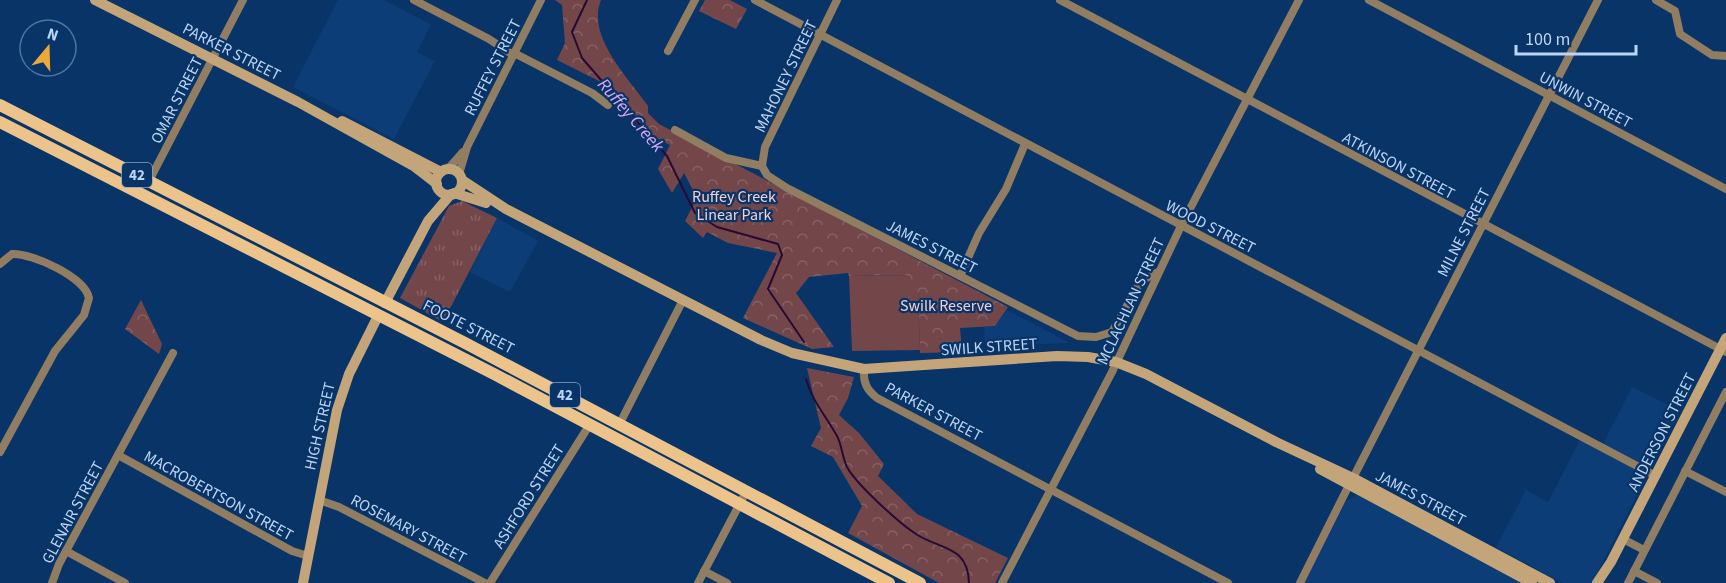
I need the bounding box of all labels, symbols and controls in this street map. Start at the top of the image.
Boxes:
street label: RUFFEY STREET [459,15,527,120]
street label: MAHONEY STREET [749,16,823,136]
north arrow [18,18,78,78]
street label: PARKER STREET [179,18,285,86]
scale bar [1516,18,1636,56]
text: N [44,23,61,47]
text: 100 m [1525,27,1570,52]
street label: OMAR STREET [146,53,208,148]
street label: UNWIN STREET [1535,66,1636,134]
water label: Ruffey Creek [591,73,670,158]
street label: ATKINSON STREET [1338,127,1459,205]
road number: 42 [122,163,152,187]
street label: MILNE STREET [1432,184,1496,281]
park label: Ruffey Creek Linear Park [692,186,776,226]
street label: WOOD STREET [1162,195,1260,259]
street label: JAMES STREET [882,215,981,279]
street label: MCLACHLAN STREET [1092,234,1170,369]
street label: FOOTE STREET [419,294,519,360]
park label: Swilk Reserve [900,295,992,317]
street label: SWILK STREET [940,333,1039,361]
street label: ANDERSON STREET [1623,369,1701,495]
street label: PARKER STREET [881,377,987,447]
street label: HIGH STREET [299,380,341,472]
road number: 42 [550,383,580,407]
street label: ASHFORD STREET [488,440,570,553]
street label: MACROBERTSON STREET [140,446,298,546]
street label: GLENAIR STREET [37,457,109,568]
street label: JAMES STREET [1371,465,1470,531]
street label: ROSEMARY STREET [347,489,471,569]

